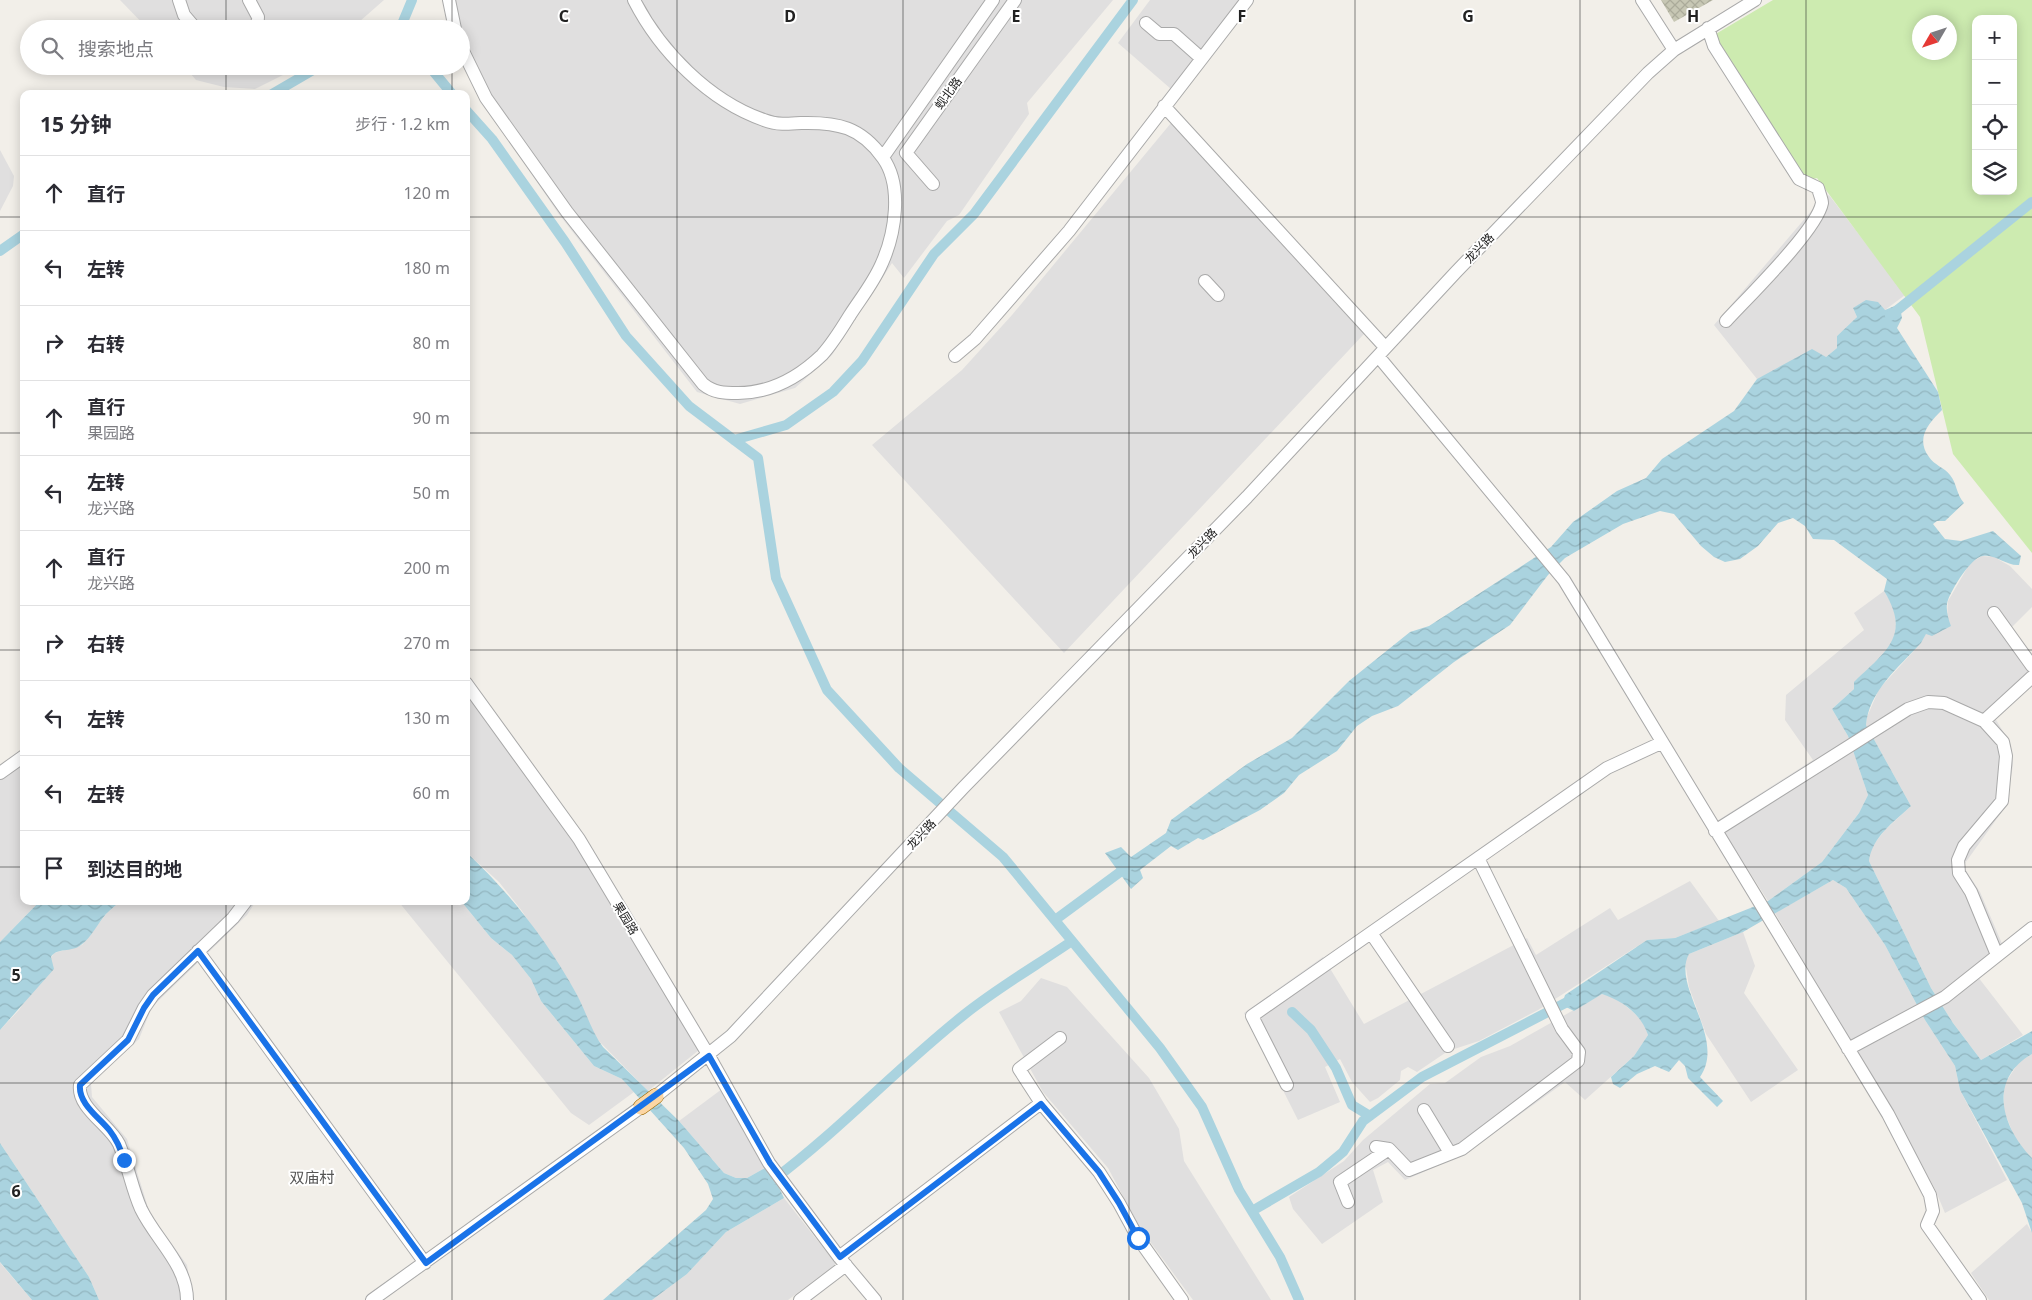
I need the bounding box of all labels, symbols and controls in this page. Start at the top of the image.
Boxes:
text: C [559,5,569,27]
text: D [784,5,796,27]
text: E [1012,5,1021,27]
text: F [1238,5,1246,27]
text: G [1462,5,1474,27]
text: H [1687,5,1699,27]
north arrow [1912,15,1957,60]
map controls [1972,15,2017,195]
button: + [1972,15,2017,60]
search box [20,20,470,75]
icon: search [38,34,66,62]
text: 搜索地点 [78,36,154,62]
button: − [1972,60,2017,105]
street label: 蚬北路 [931,73,965,113]
button: locate [1972,105,2017,150]
text: 15 分钟 [40,110,111,138]
text: 步行 · 1.2 km [355,113,450,135]
button: layers [1972,150,2017,195]
icon: ahead [40,179,68,207]
text: 直行 [87,181,125,207]
text: 120 m [403,182,450,204]
street label: 龙兴路 [1460,229,1498,267]
icon: left [40,254,68,282]
text: 左转 [87,256,125,282]
text: 180 m [403,257,450,279]
icon: right [40,329,68,357]
text: 右转 [87,331,125,357]
text: 80 m [413,332,450,354]
text: 直行 [87,394,125,420]
icon: ahead [40,404,68,432]
text: 90 m [413,407,450,429]
text: 果园路 [87,422,135,444]
text: 左转 [87,469,125,495]
icon: left [40,479,68,507]
text: 50 m [413,482,450,504]
text: 龙兴路 [87,497,135,519]
street label: 龙兴路 [1183,524,1221,562]
text: 直行 [87,544,125,570]
icon: ahead [40,554,68,582]
text: 200 m [403,557,450,579]
text: 龙兴路 [87,572,135,594]
icon: right [40,629,68,657]
text: 右转 [87,631,125,657]
text: 270 m [403,632,450,654]
icon: left [40,704,68,732]
text: 左转 [87,706,125,732]
text: 130 m [403,707,450,729]
icon: left [40,779,68,807]
text: 左转 [87,781,125,807]
text: 60 m [413,782,450,804]
street label: 龙兴路 [903,815,939,853]
icon: arrive [40,854,68,882]
text: 到达目的地 [87,856,182,882]
street label: 果园路 [609,898,643,938]
text: 5 [11,964,21,986]
route end [113,1149,136,1172]
district label: 双庙村 [289,1167,335,1187]
text: 6 [11,1180,21,1202]
route start [1127,1227,1150,1250]

